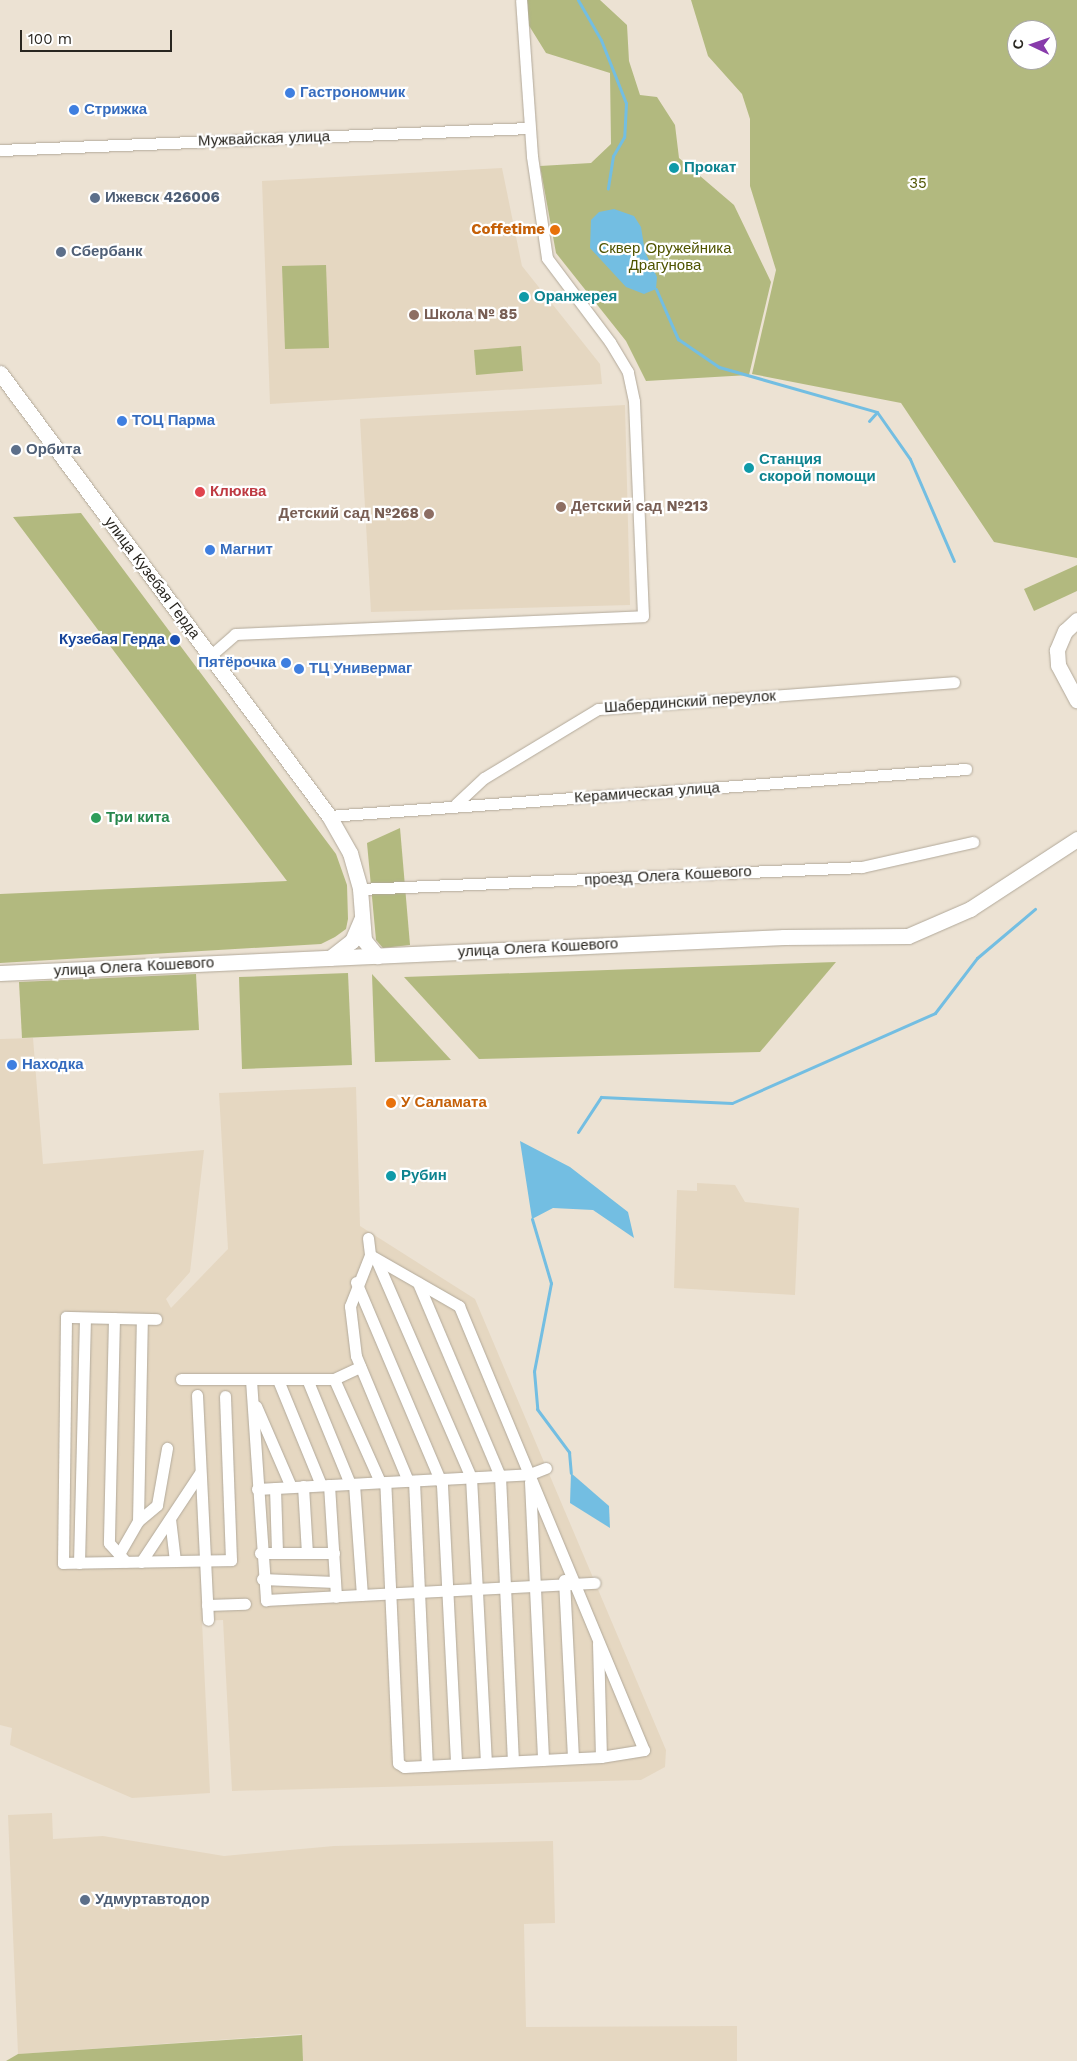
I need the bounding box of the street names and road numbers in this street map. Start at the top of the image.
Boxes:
street label: Мужвайская улица [198,128,330,150]
street label: улица Кузебая Герда [100,514,204,642]
street label: Шабердинский переулок [603,687,777,717]
street label: Керамическая улица [574,779,720,807]
street label: проезд Олега Кошевого [584,863,752,889]
street label: улица Олега Кошевого [457,935,619,961]
street label: улица Олега Кошевого [53,954,215,980]

